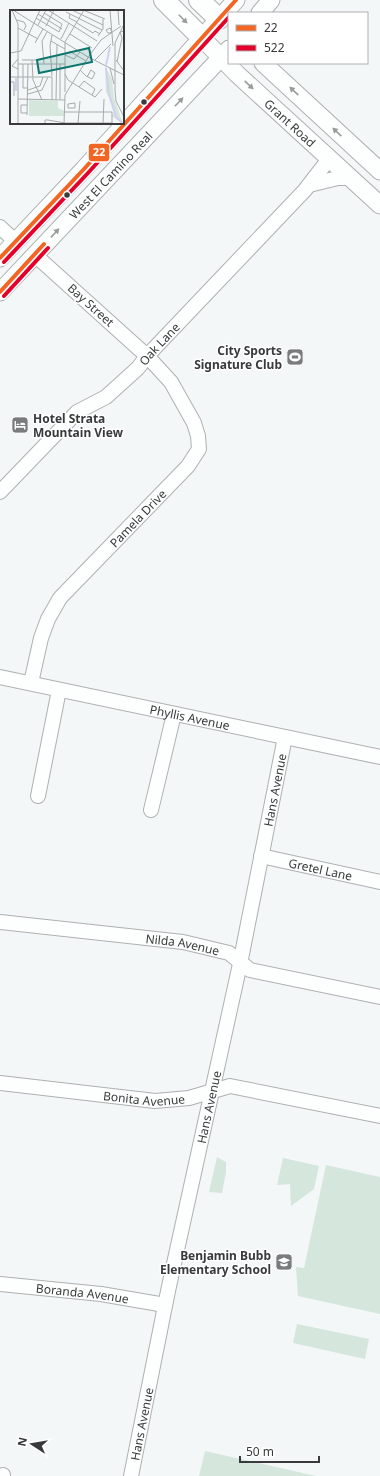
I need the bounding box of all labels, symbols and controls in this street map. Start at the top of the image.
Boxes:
inset map [10,10,124,124]
legend [228,12,368,64]
one-way arrow [178,15,188,24]
text: 22 [264,19,278,36]
text: 522 [264,39,285,56]
one-way arrow [244,80,254,90]
one-way arrow [289,87,299,96]
street label: Grant Road [261,95,320,151]
unlabelled marker [139,97,149,107]
one-way arrow [174,97,184,107]
street label: West El Camino Real [65,127,156,222]
one-way arrow [332,127,342,136]
line badge: 22 [88,143,110,162]
text: 22 [93,144,105,159]
unlabelled marker [62,190,72,200]
one-way arrow [50,228,60,238]
street label: Bay Street [64,280,118,331]
street label: Oak Lane [135,318,183,369]
place label: City Sports Signature Club [194,342,282,373]
sports icon: City Sports Signature Club [285,347,305,367]
place label: Hotel Strata Mountain View [33,410,124,441]
hotel icon: Hotel Strata Mountain View [10,415,30,435]
street label: Pamela Drive [105,485,170,551]
street label: Phyllis Avenue [148,700,232,734]
street label: Hans Avenue [259,752,290,828]
street label: Gretel Lane [287,854,354,884]
street label: Nilda Avenue [145,929,221,959]
street label: Hans Avenue [192,1069,225,1145]
street label: Bonita Avenue [102,1087,186,1110]
place label: Benjamin Bubb Elementary School [160,1247,271,1278]
school or university icon: Benjamin Bubb Elementary School [274,1252,294,1272]
street label: Boranda Avenue [35,1279,130,1307]
street label: Hans Avenue [126,1386,157,1462]
north arrow [12,1424,52,1464]
text: N [13,1436,30,1448]
scale bar [240,1438,319,1464]
text: 50 m [246,1443,274,1460]

